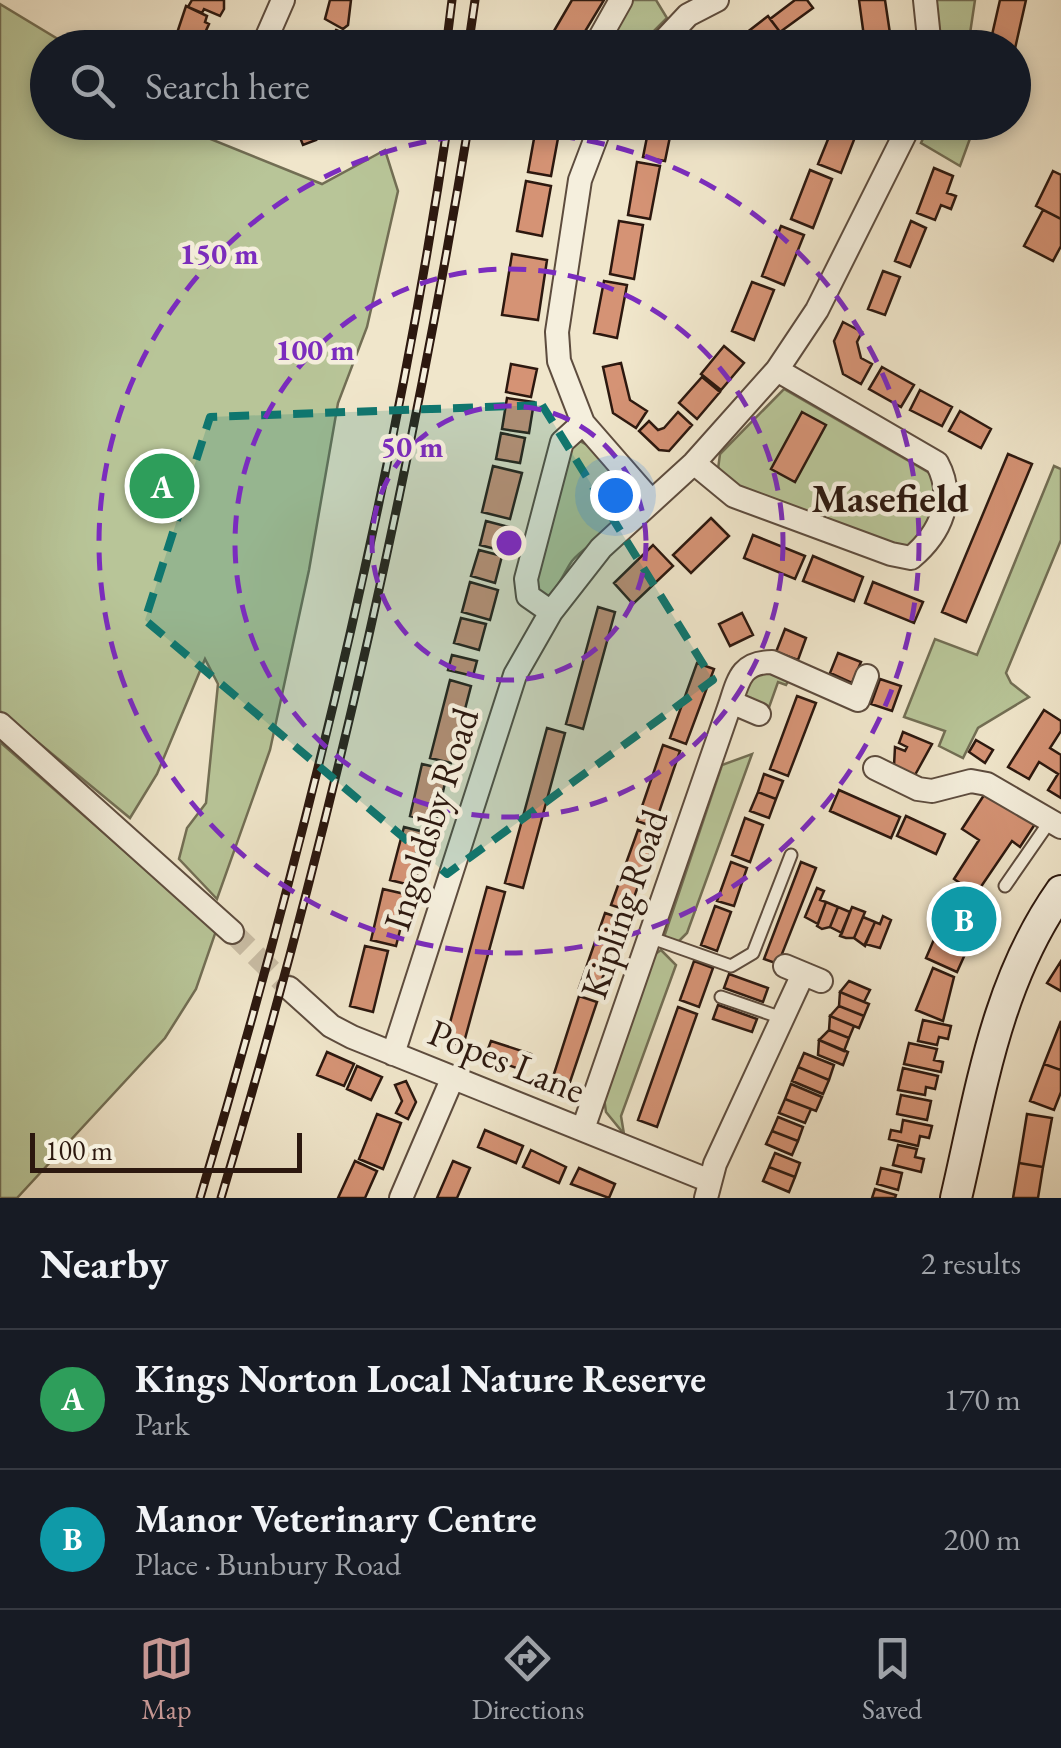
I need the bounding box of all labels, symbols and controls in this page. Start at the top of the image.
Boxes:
search box [30,30,1031,140]
icon: search [65,58,120,113]
text: Search here [145,61,310,110]
text: 150 m [180,234,258,273]
text: 100 m [276,330,354,369]
text: 50 m [380,427,444,466]
pin: A [130,448,194,524]
your location [590,470,641,521]
district label: Masefield [811,472,969,524]
centre of rings [491,525,527,561]
street label: Ingoldsby Road [372,701,490,936]
street label: Kipling Road [568,802,679,1005]
pin: B [932,882,996,956]
street label: Popes Lane [422,1007,593,1114]
scale bar [30,1128,302,1172]
text: 100 m [45,1132,113,1168]
text: Nearby [40,1236,169,1291]
text: 2 results [921,1242,1021,1284]
text: Kings Norton Local Nature Reserve [135,1354,706,1403]
text: A [61,1378,84,1420]
text: 170 m [944,1378,1021,1420]
text: Park [135,1403,190,1445]
text: Manor Veterinary Centre [135,1494,537,1543]
text: B [62,1518,83,1560]
text: 200 m [944,1518,1021,1560]
text: Place · Bunbury Road [135,1543,401,1585]
tab: Map [139,1631,194,1727]
tab: Directions [472,1631,584,1727]
tab: Saved [862,1631,922,1727]

